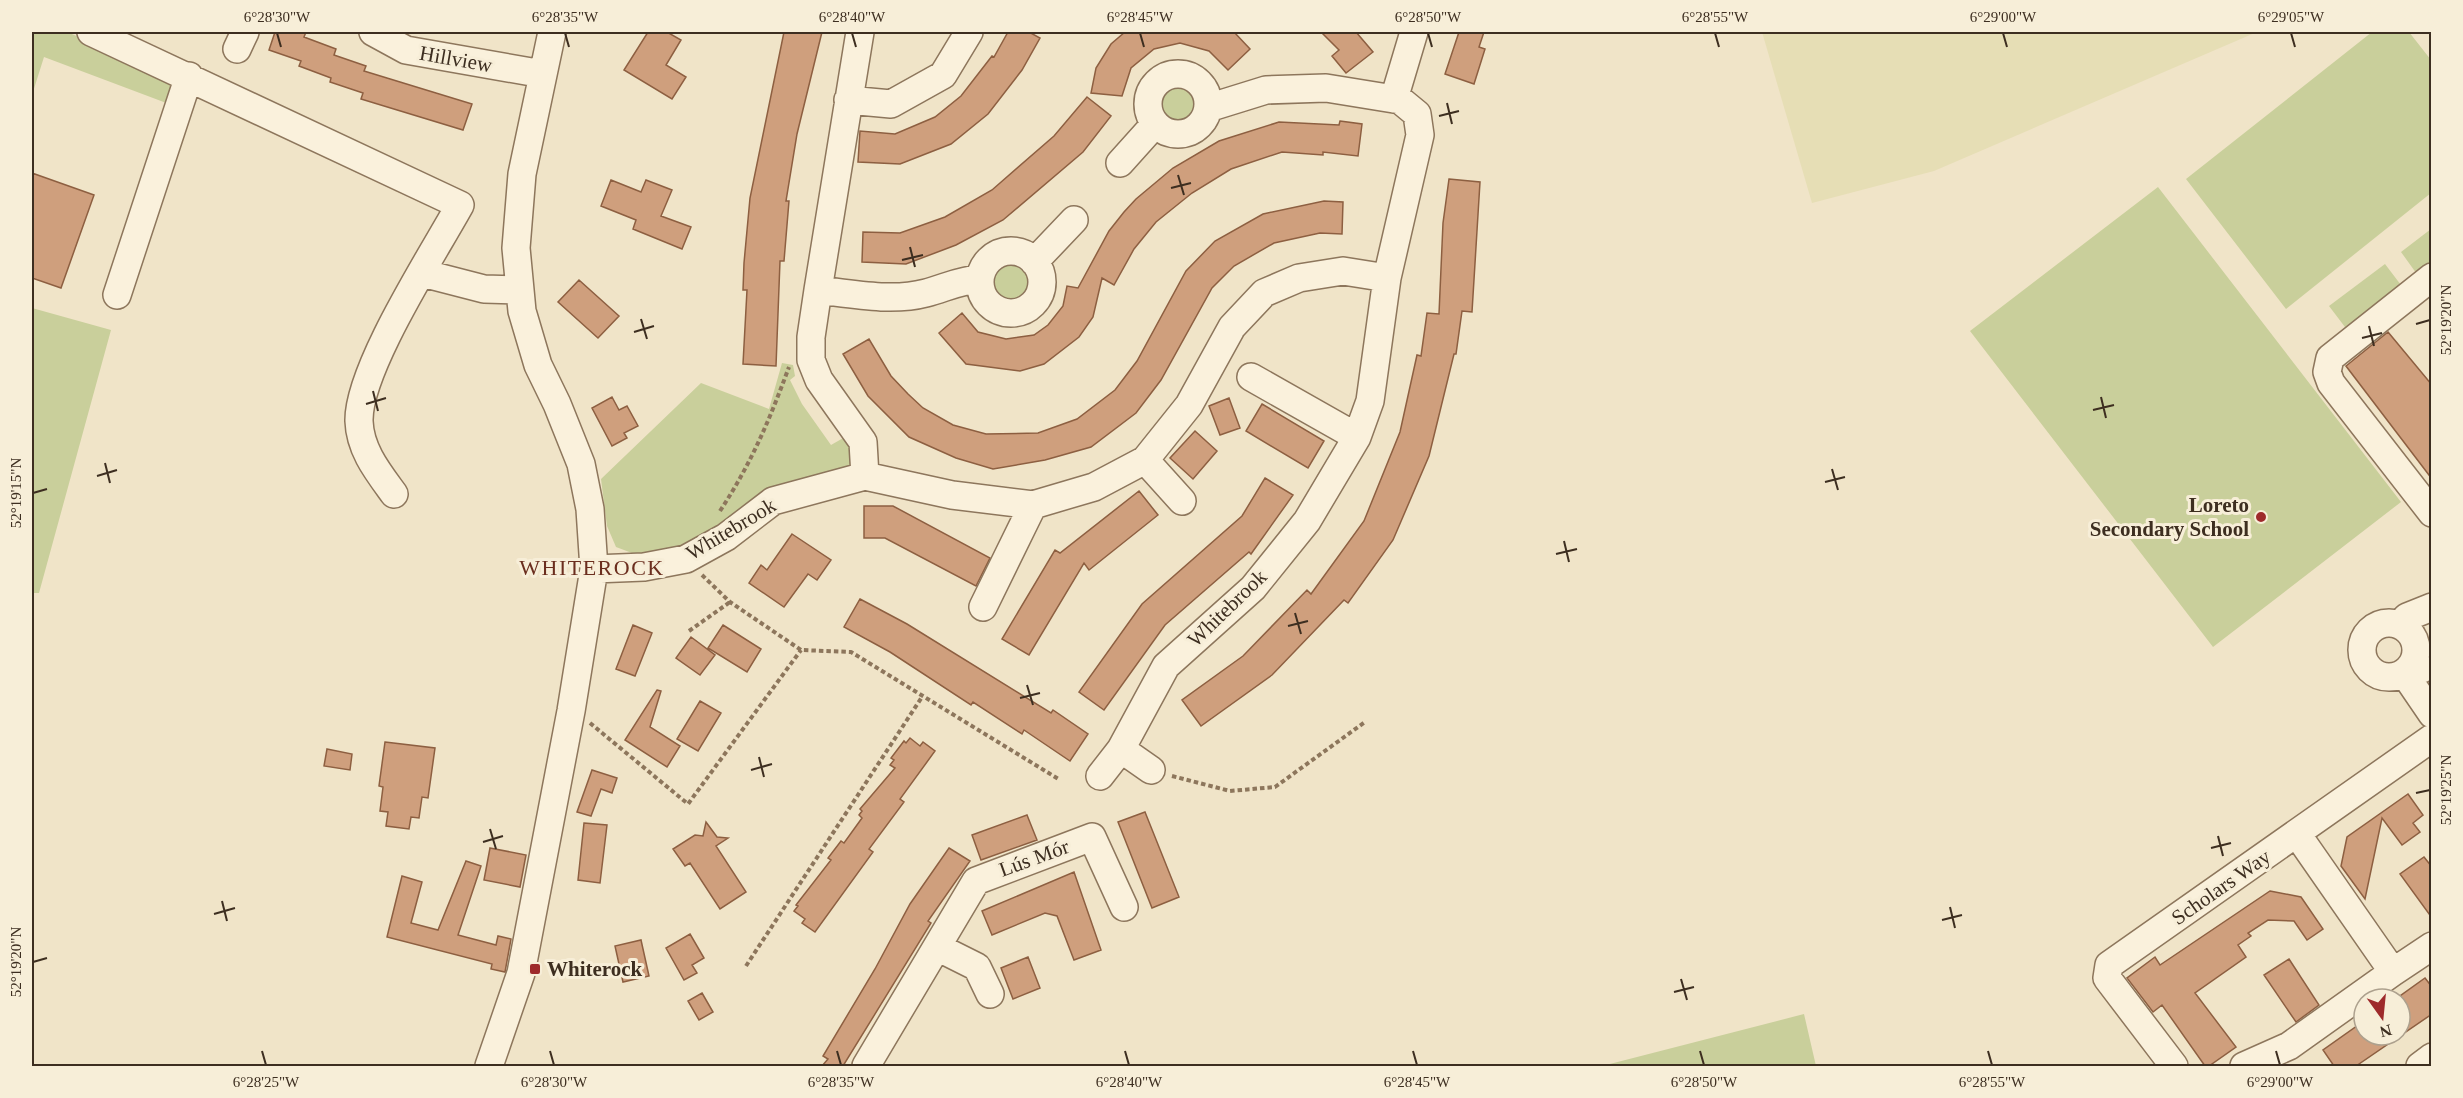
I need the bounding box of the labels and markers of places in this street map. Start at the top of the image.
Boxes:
place label: Loreto Secondary School [2090,493,2249,541]
marker: Loreto Secondary School [2254,510,2268,524]
place label: Whiterock [547,957,643,981]
marker: Whiterock [528,962,542,976]

